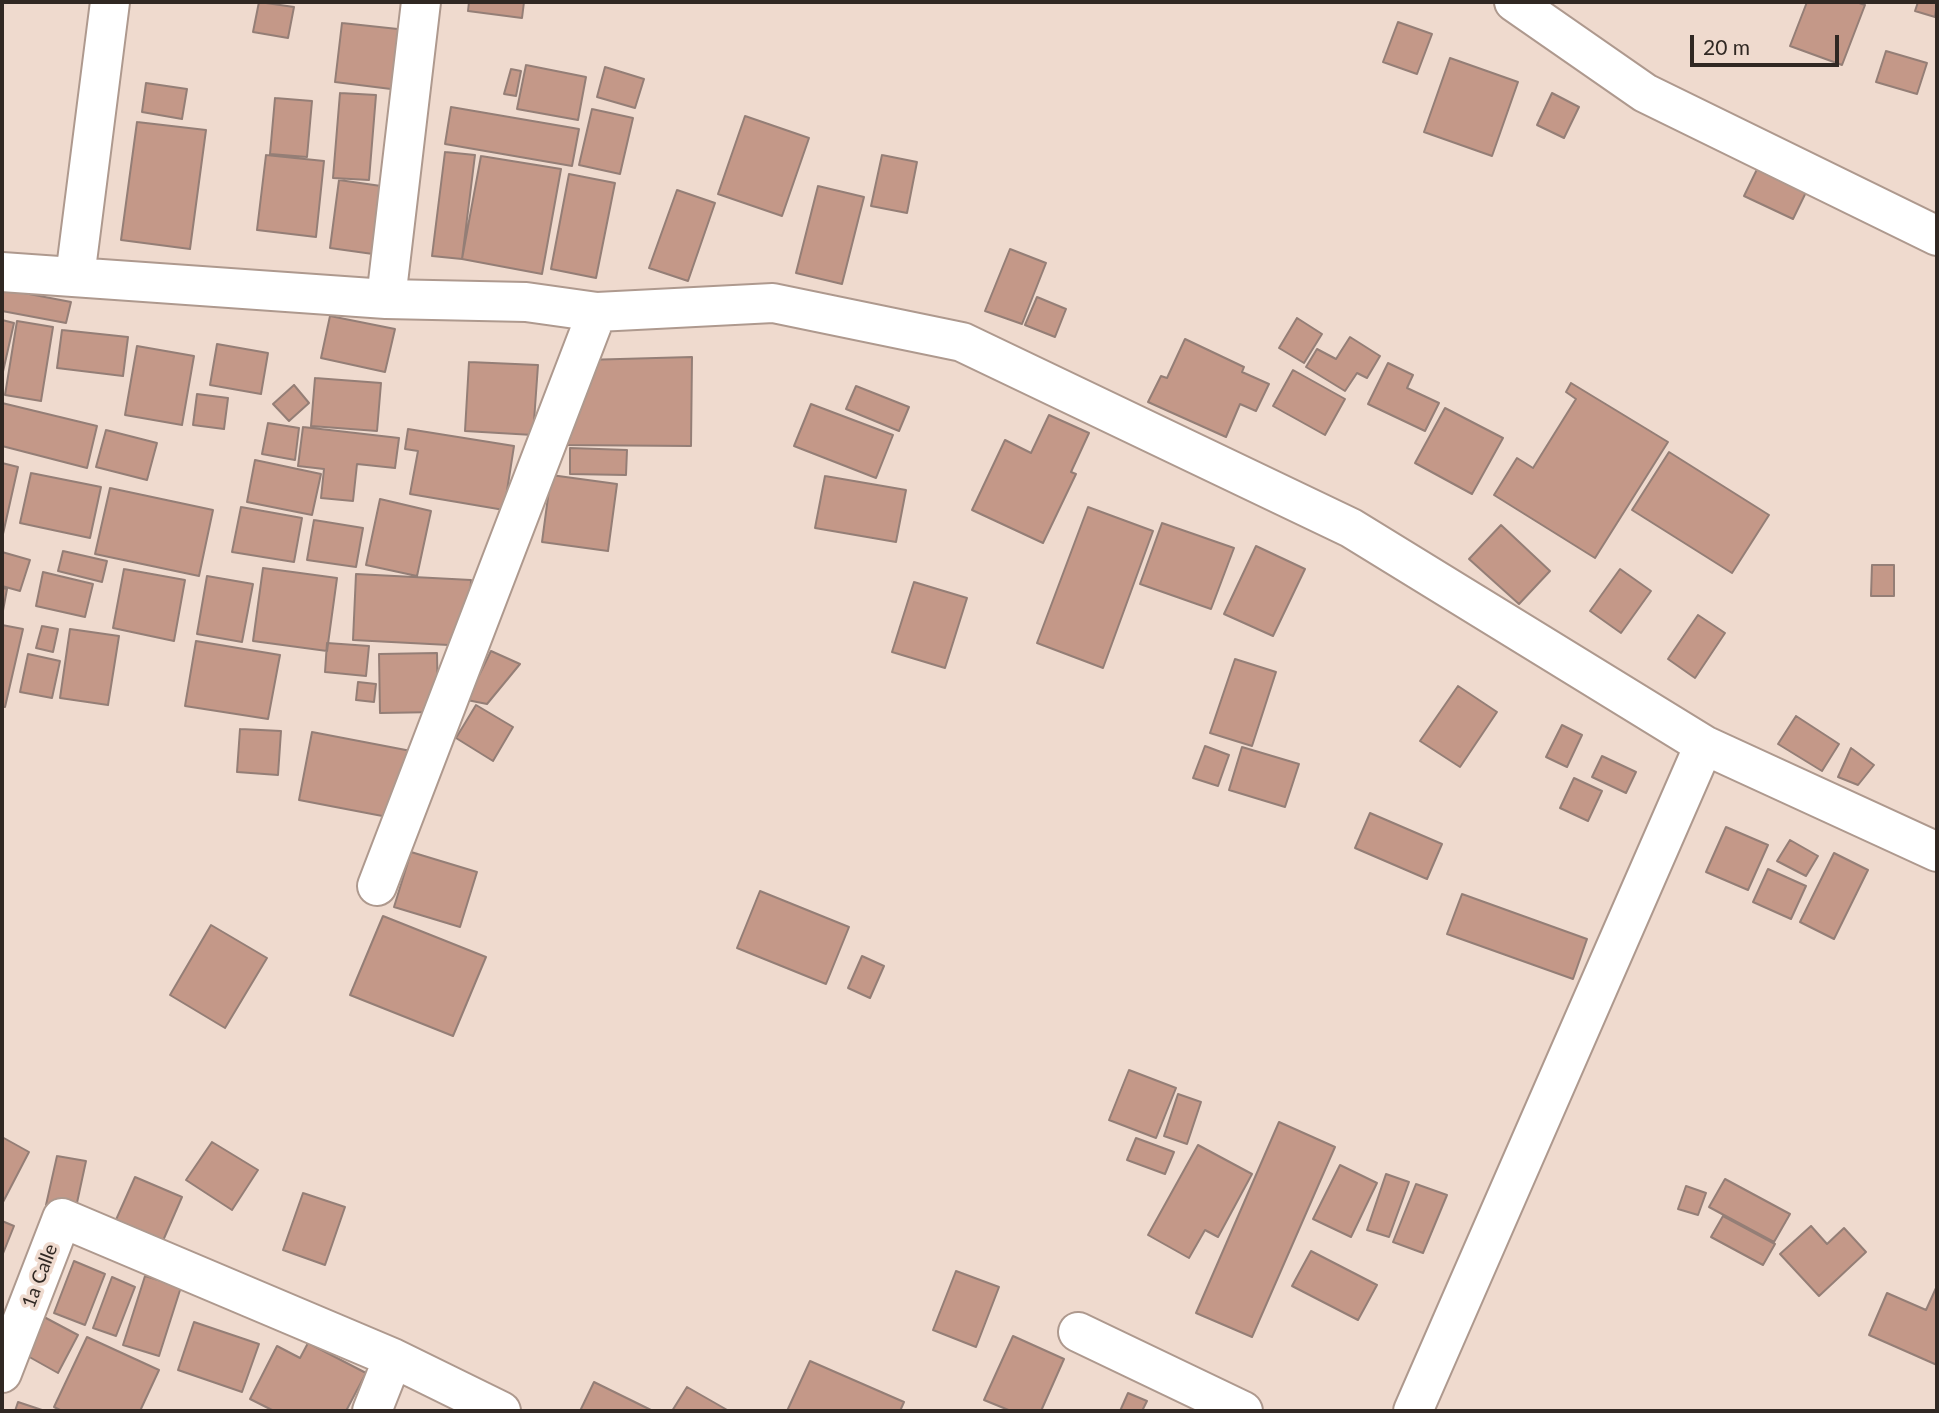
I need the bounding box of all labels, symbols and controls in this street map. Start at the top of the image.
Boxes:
scale bar [1694,21,1843,65]
text: 20 m [1703,34,1750,59]
street label: 1a Calle [17,1241,63,1311]

